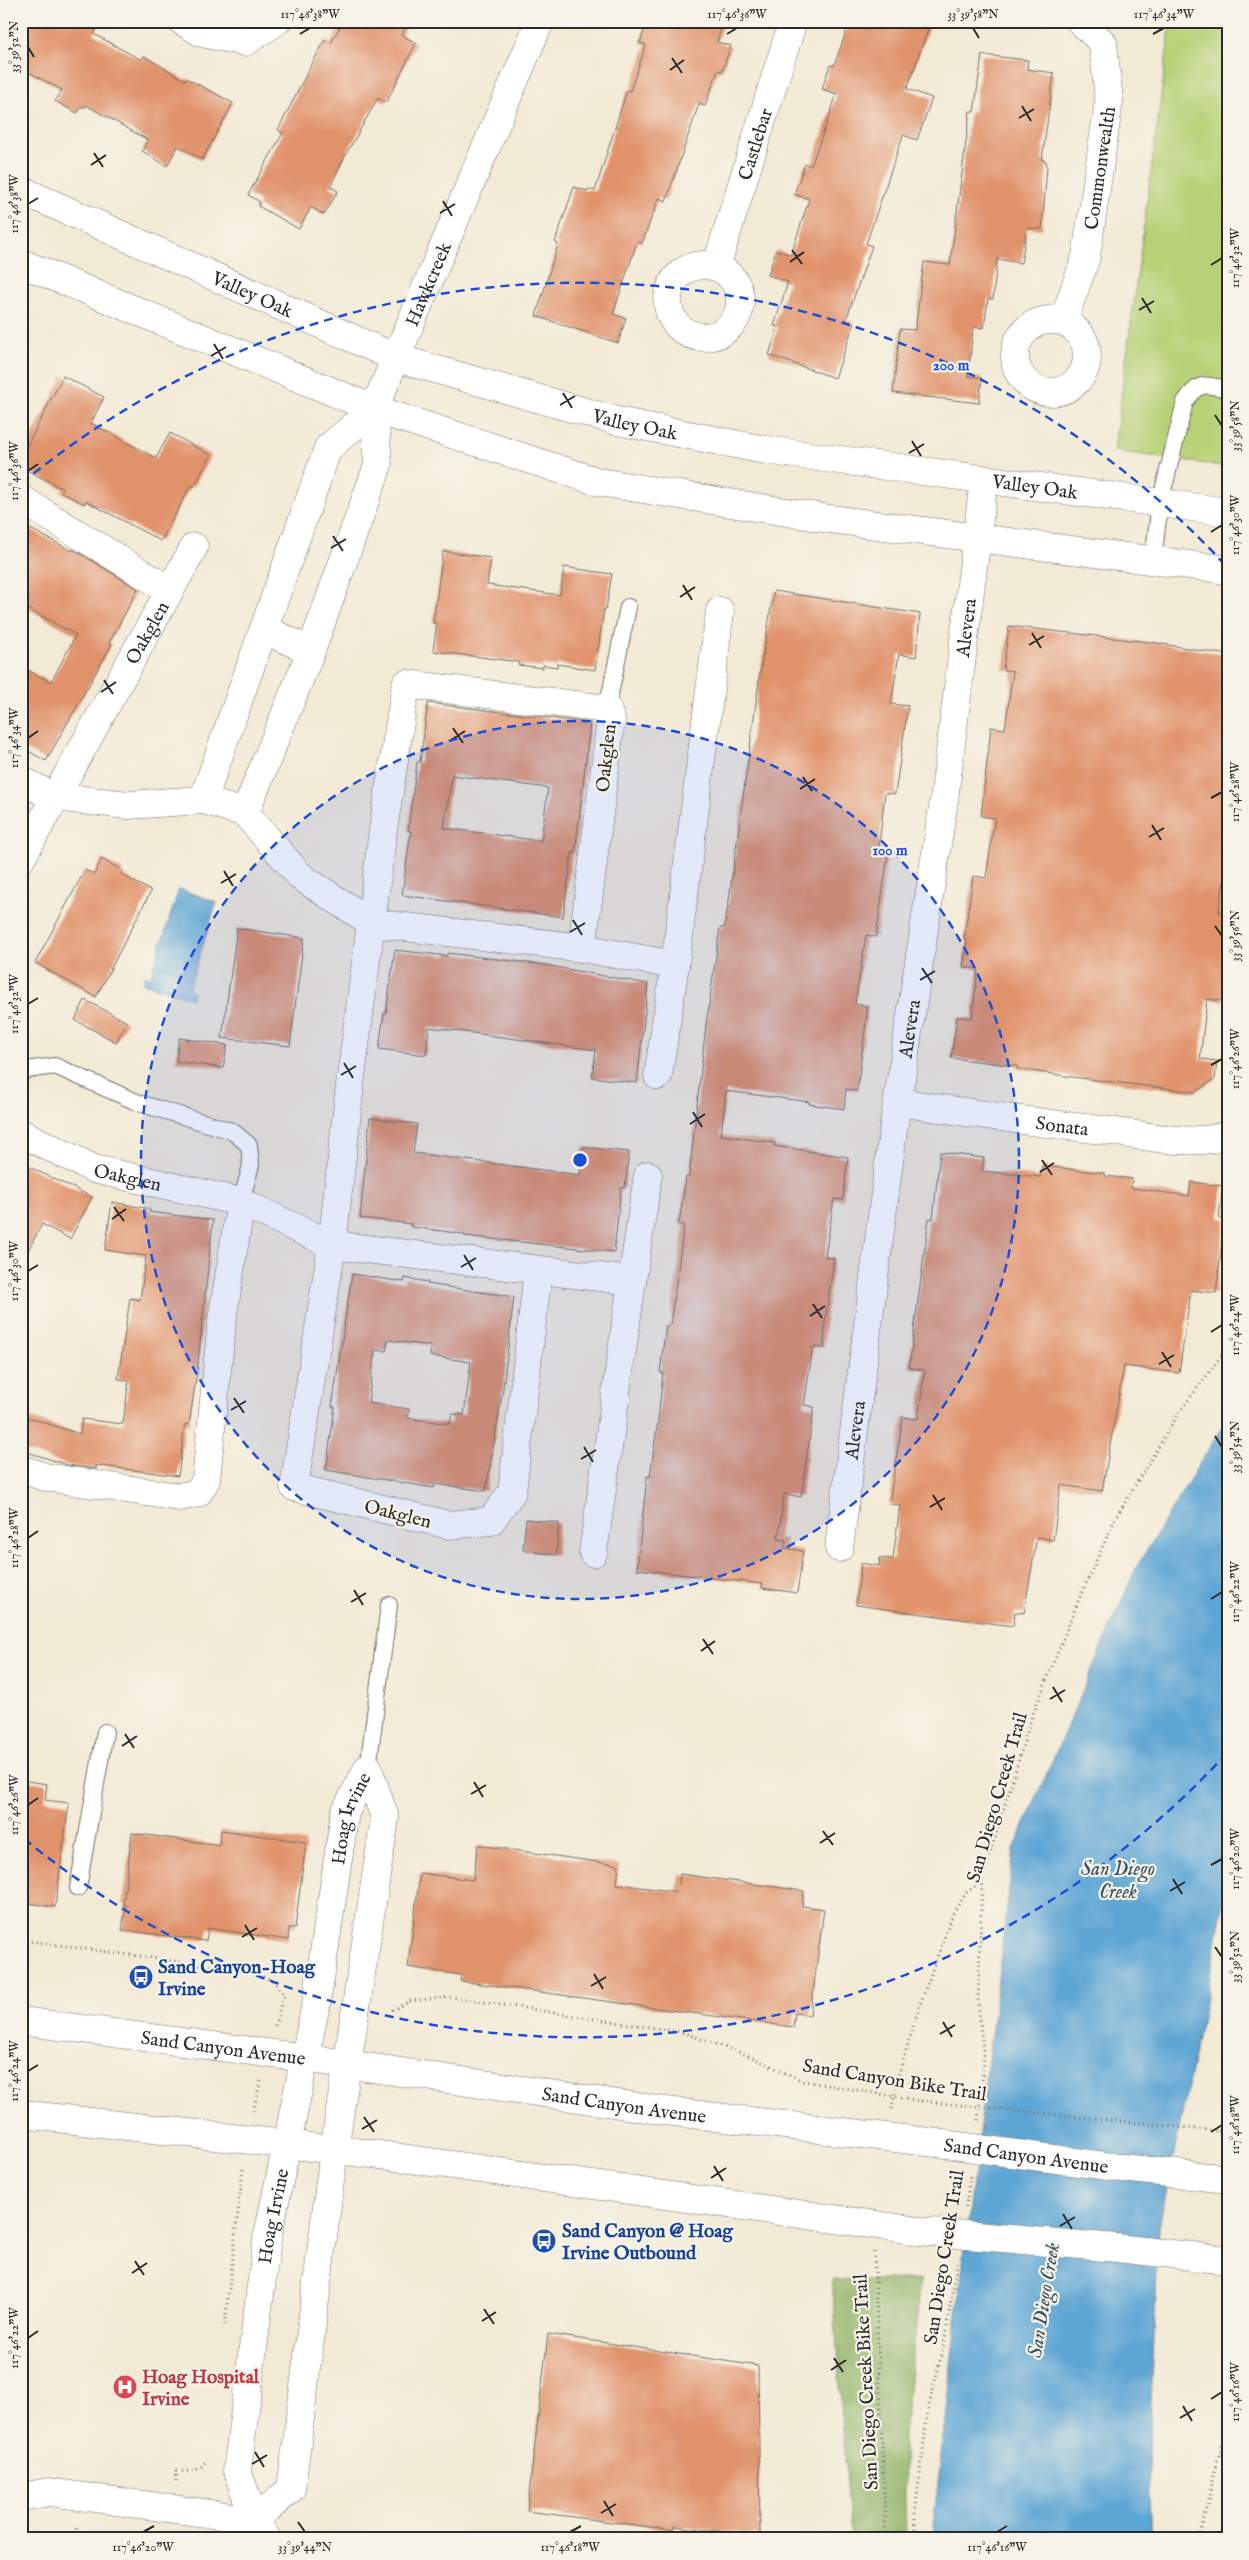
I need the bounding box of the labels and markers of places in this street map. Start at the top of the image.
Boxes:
centre of rings [571,1151,589,1169]
place label: Sand Canyon-Hoag Irvine [158,1956,316,2002]
bus stop icon: Sand Canyon-Hoag Irvine [128,1964,154,1990]
place label: Sand Canyon @ Hoag Irvine Outbound [562,2220,733,2266]
bus stop icon: Sand Canyon @ Hoag Irvine Outbound [531,2228,557,2254]
place label: Hoag Hospital Irvine [142,2366,260,2412]
hospital icon: Hoag Hospital Irvine [112,2374,138,2400]

